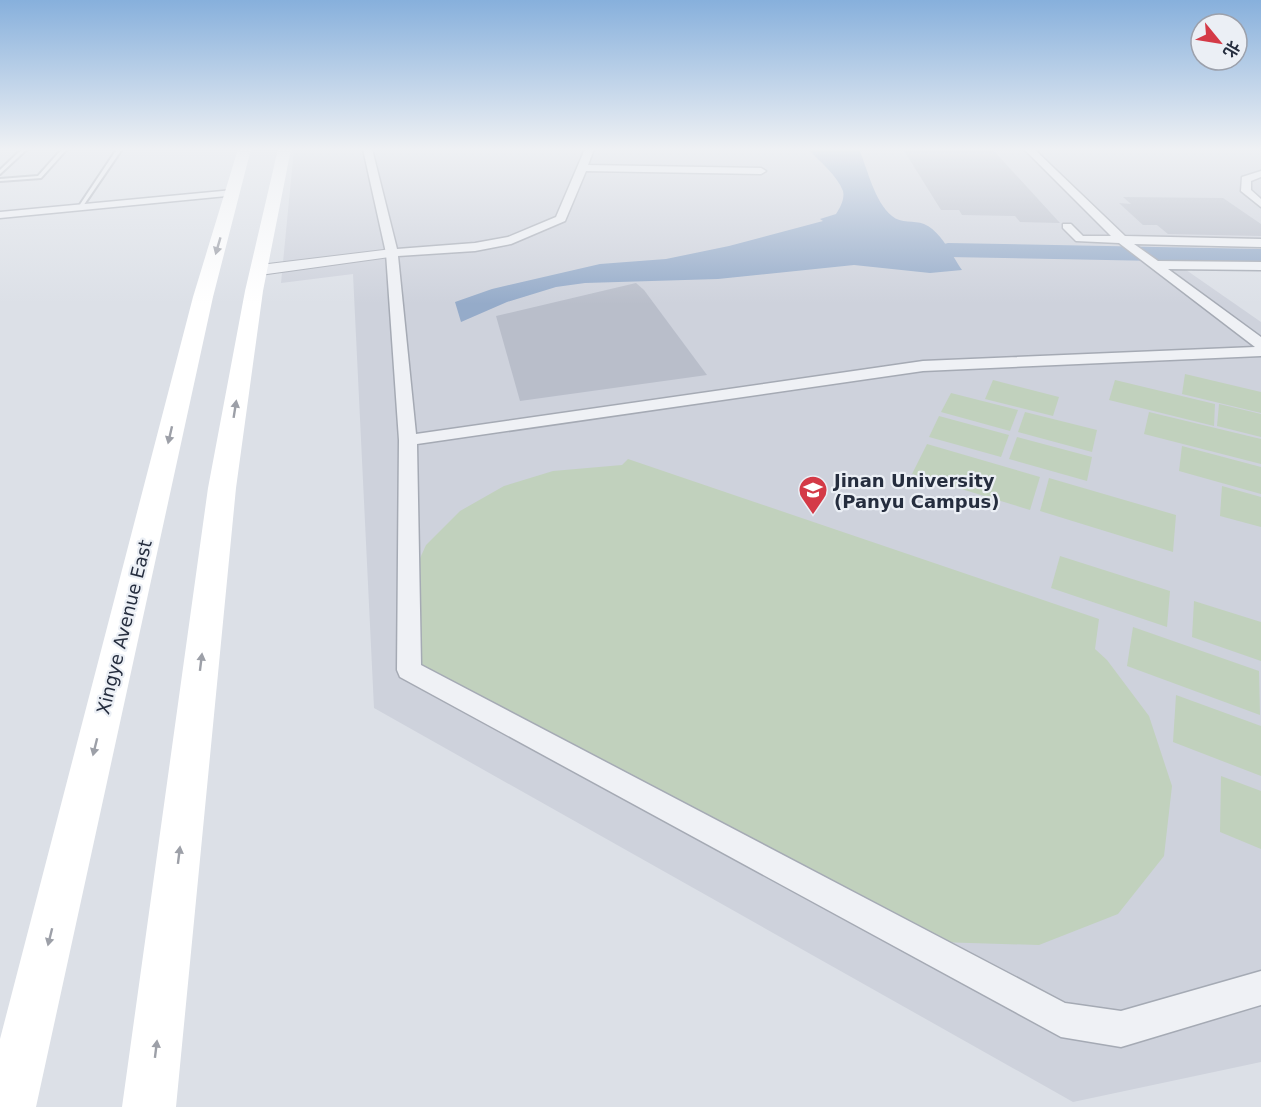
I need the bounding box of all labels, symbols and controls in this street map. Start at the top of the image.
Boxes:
north arrow [1189,12,1249,72]
text: 北 [1219,38,1244,61]
one-way arrow [213,237,222,255]
one-way arrow [230,400,239,419]
one-way arrow [165,426,175,444]
place label: Jinan University (Panyu Campus) [832,470,999,512]
school or university icon: Jinan University (Panyu Campus) [797,474,829,516]
street label: Xingye Avenue East [92,538,156,716]
one-way arrow [197,652,206,671]
one-way arrow [90,738,100,756]
one-way arrow [174,846,183,865]
one-way arrow [44,928,54,946]
one-way arrow [151,1039,161,1058]

